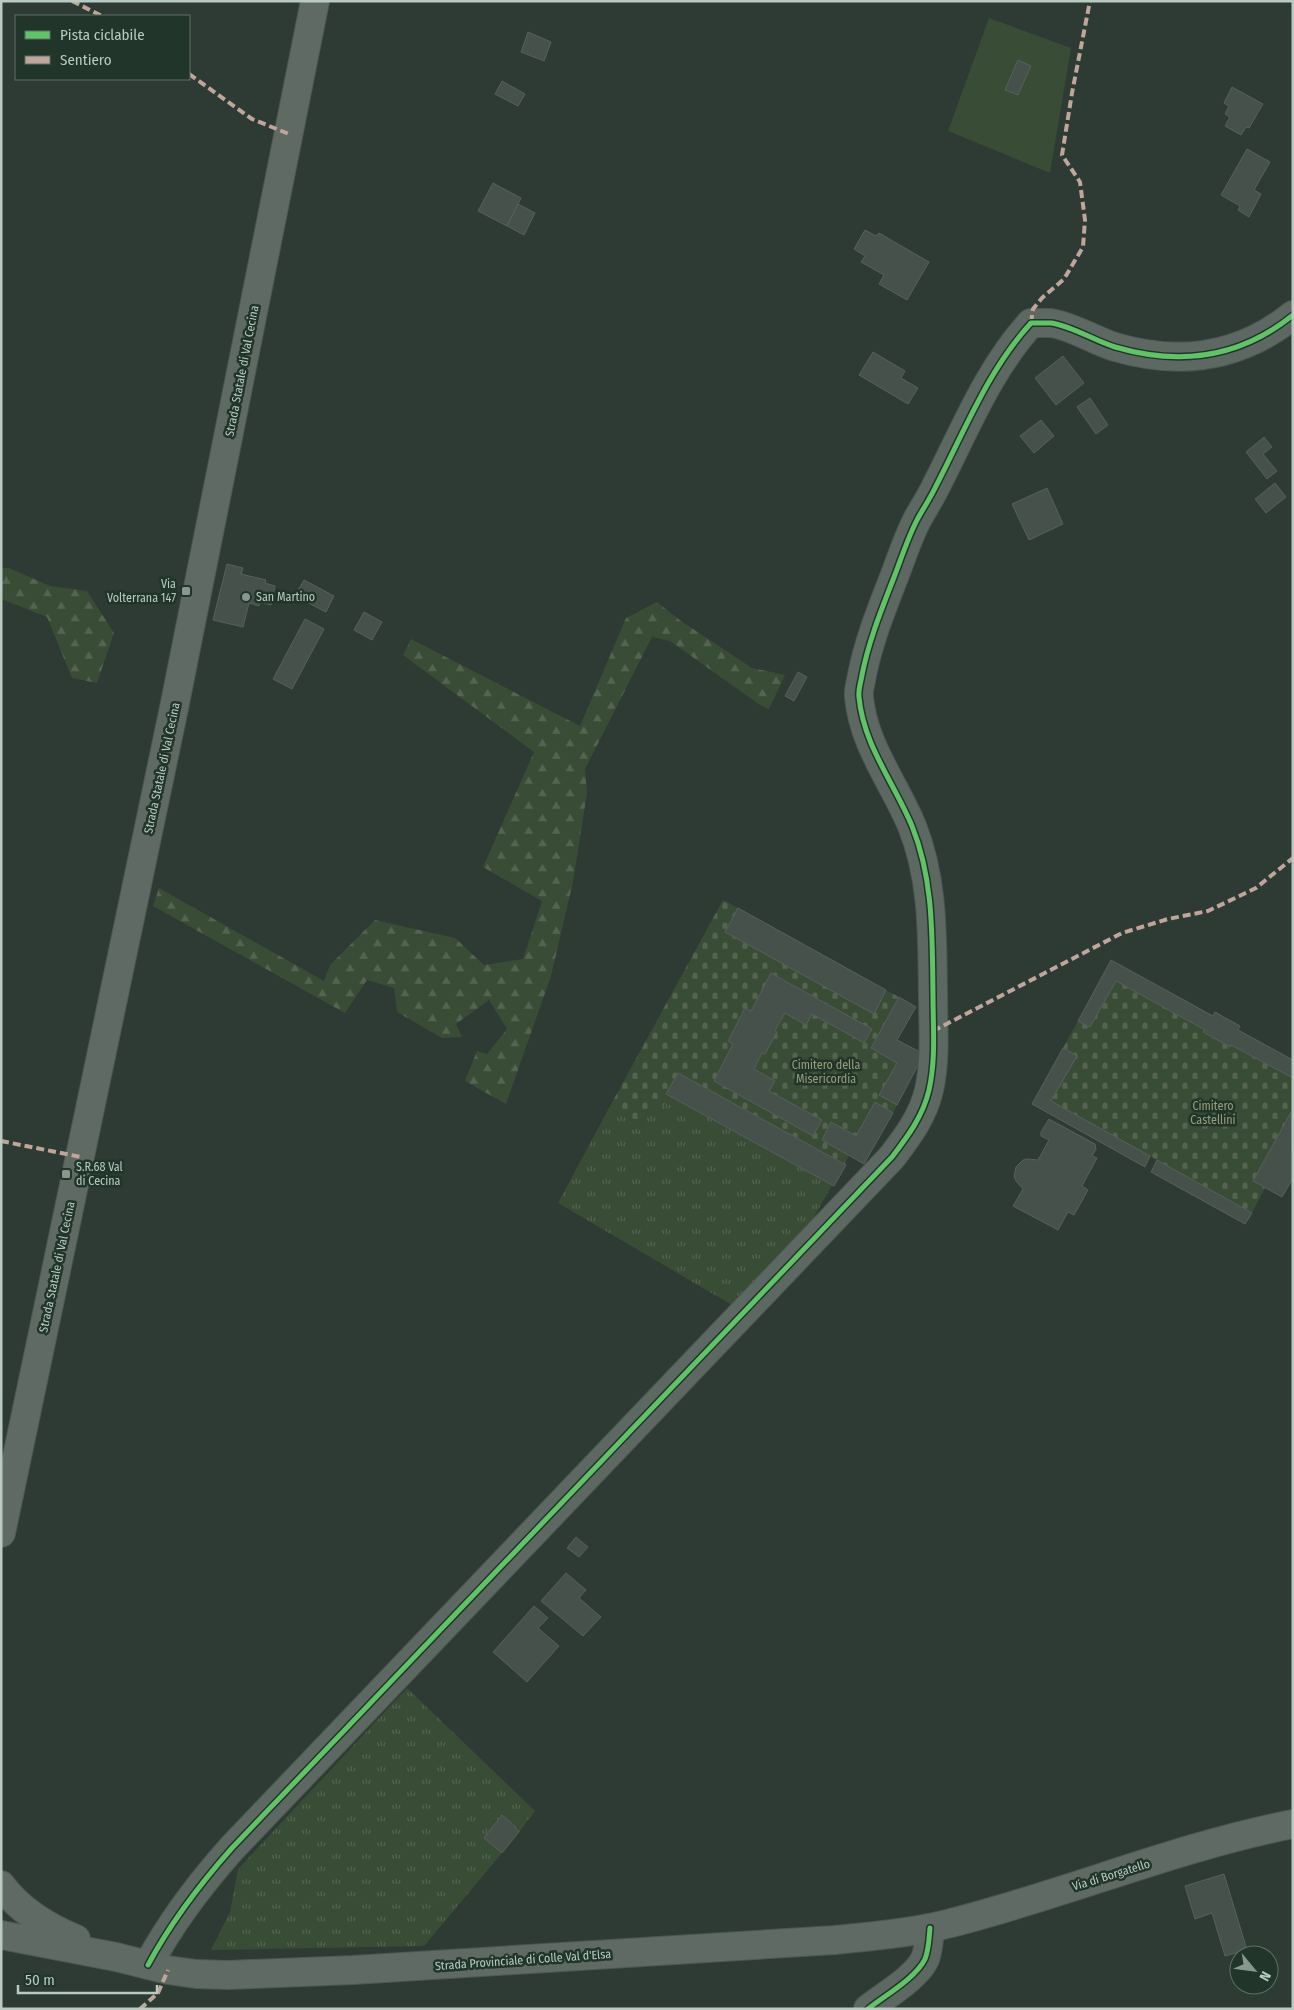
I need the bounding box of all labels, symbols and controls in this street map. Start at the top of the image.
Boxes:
legend [15,15,190,80]
text: Pista ciclabile [60,26,145,44]
text: Sentiero [60,51,112,69]
street label: Strada Statale di Val Cecina [222,304,262,438]
place label: Via Volterrana 147 [107,577,176,605]
marker: Via Volterrana 147 [180,585,192,597]
place label: San Martino [256,590,315,604]
marker: San Martino [240,591,252,603]
street label: Strada Statale di Val Cecina [141,701,183,835]
park label: Cimitero della Misericordia [792,1058,860,1086]
park label: Cimitero Castellini [1190,1099,1236,1127]
place label: S.R.68 Val di Cecina [76,1160,123,1188]
marker: S.R.68 Val di Cecina [60,1168,72,1180]
street label: Strada Statale di Val Cecina [36,1200,78,1334]
street label: Via di Borgatello [1070,1857,1152,1893]
north arrow [1229,1945,1279,1995]
street label: Strada Provinciale di Colle Val d'Elsa [434,1947,612,1973]
scale bar [18,1962,156,1994]
text: N [1255,1968,1274,1984]
text: 50 m [25,1971,55,1989]

